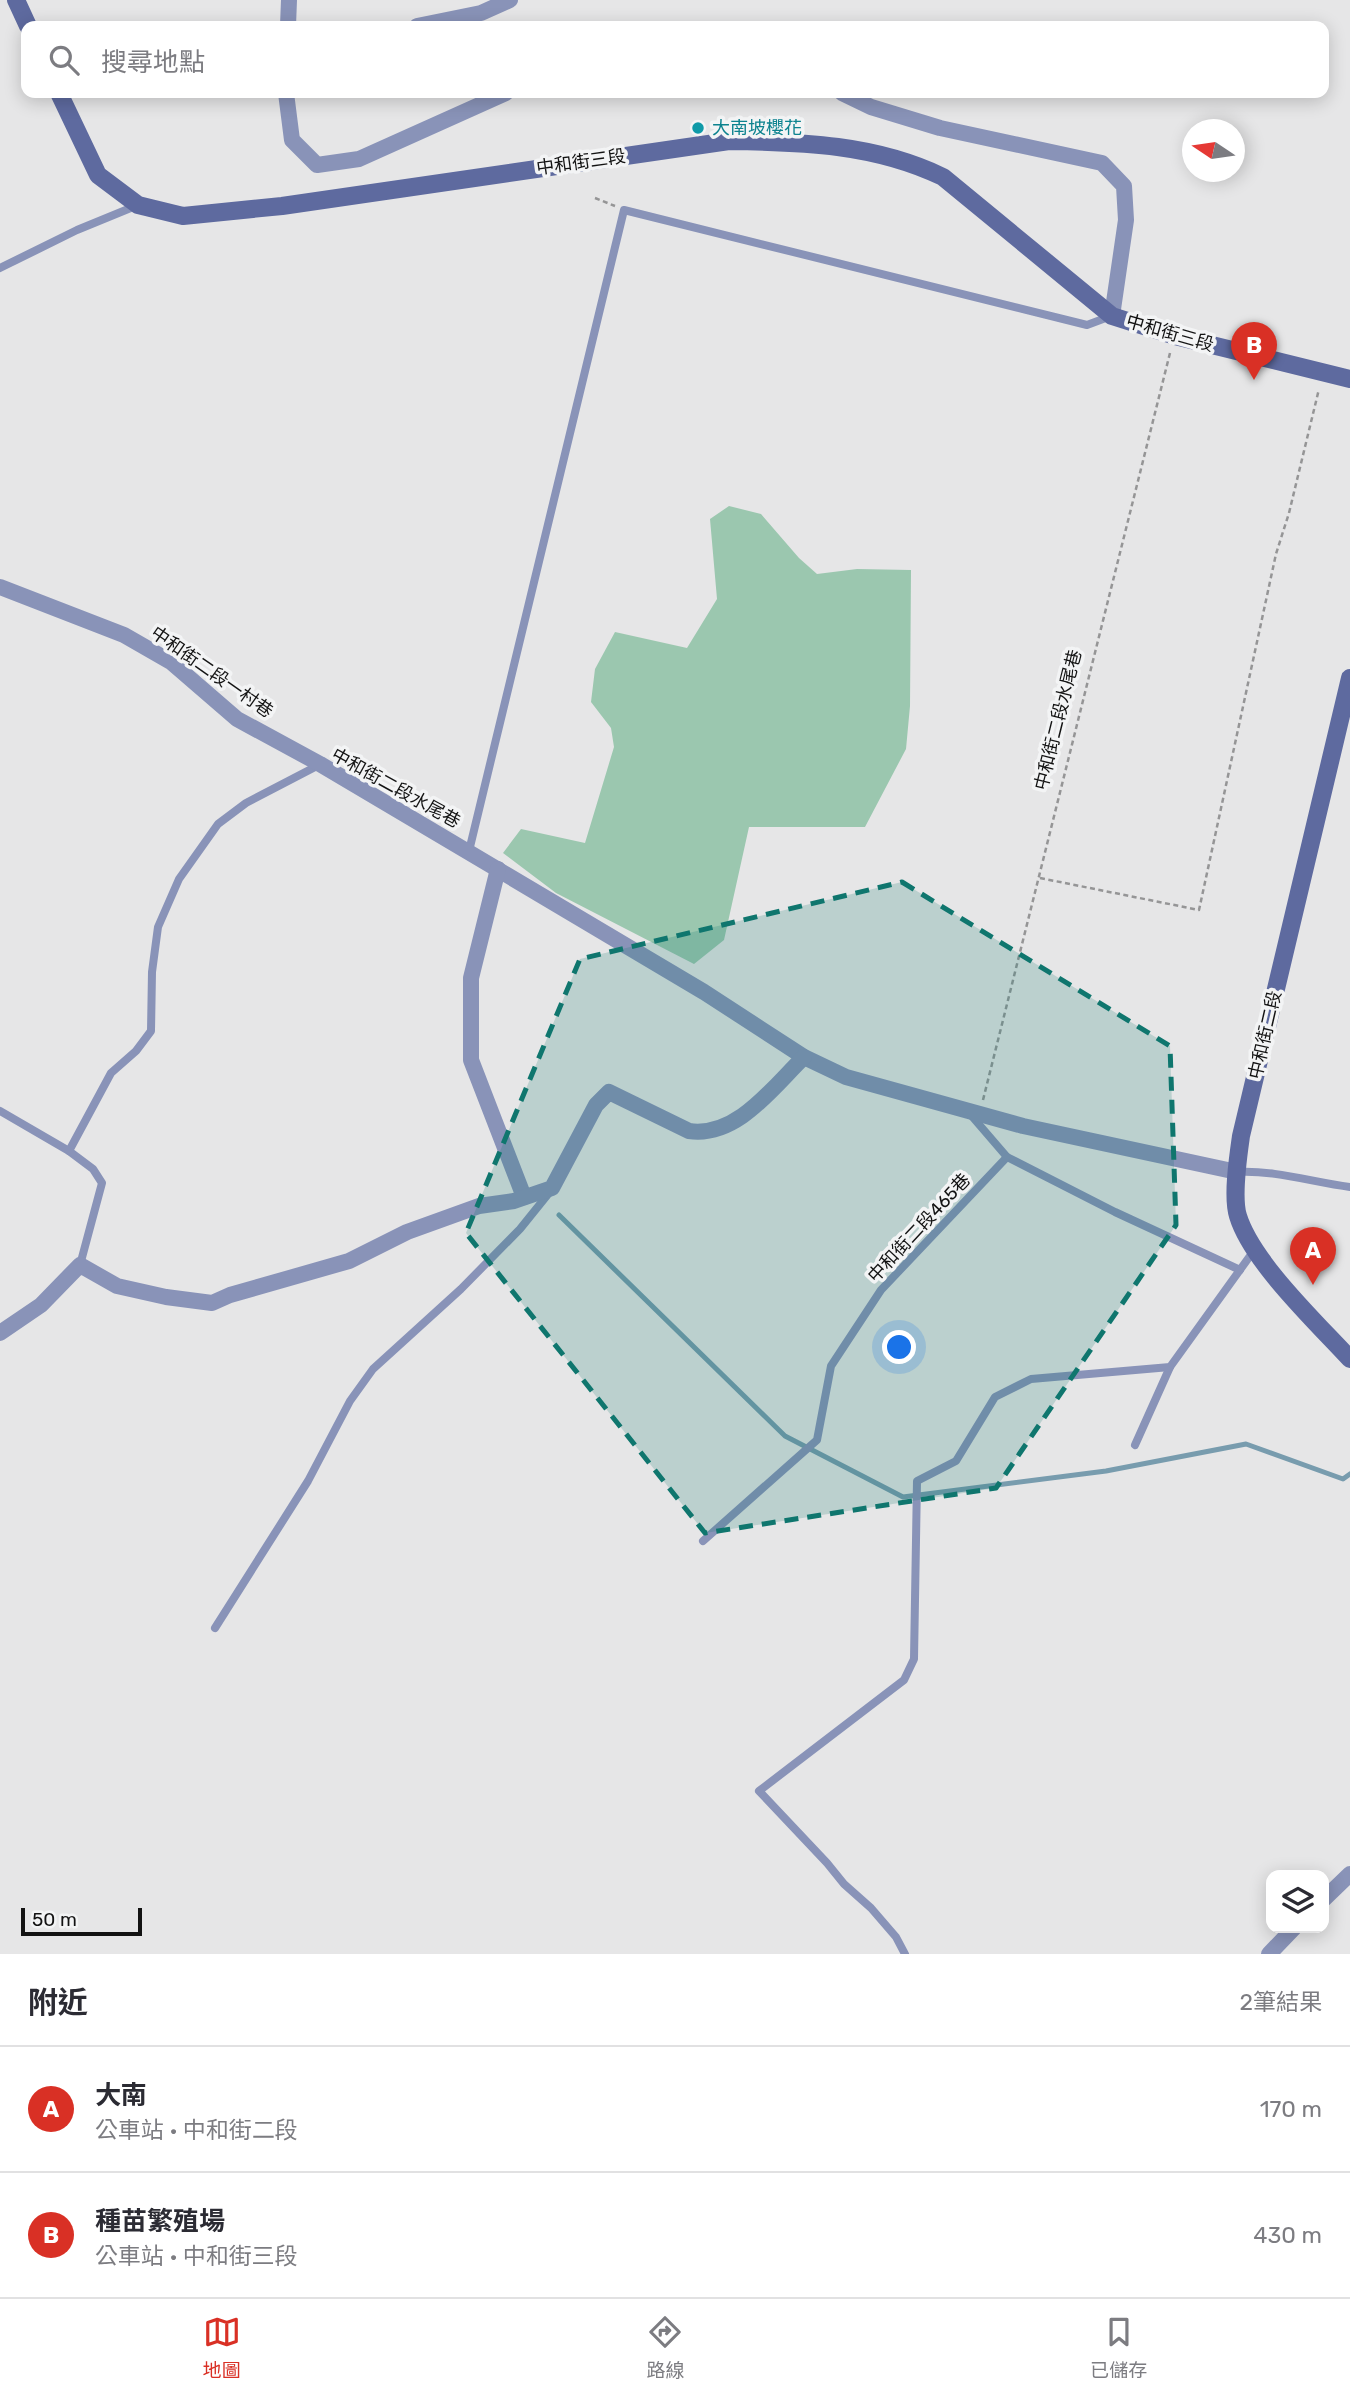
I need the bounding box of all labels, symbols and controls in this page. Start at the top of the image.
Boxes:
search box [21,21,1329,98]
icon: search [45,41,83,79]
text: 搜尋地點 [101,47,205,78]
place label: 大南坡櫻花 [712,117,802,139]
north arrow [1182,119,1245,182]
marker: 大南坡櫻花 [690,120,706,136]
street label: 中和街三段 [535,145,627,179]
street label: 中和街三段 [1124,310,1216,356]
pin: B [1231,322,1277,380]
street label: 中和街二段一村巷 [147,622,277,722]
street label: 中和街二段水尾巷 [1030,647,1086,793]
street label: 中和街二段水尾巷 [328,743,464,833]
street label: 中和街二段 [1244,989,1286,1081]
street label: 中和街二段465巷 [863,1169,975,1287]
pin: A [1290,1227,1336,1285]
your location [882,1330,916,1364]
map controls [1266,1870,1329,1933]
button: layers [1266,1870,1329,1933]
scale bar [21,1905,142,1937]
text: 50 m [32,1908,77,1931]
text: 附近 [28,1985,88,2021]
text: 2筆結果 [1239,1988,1322,2016]
text: 大南 [95,2080,147,2111]
text: A [43,2095,59,2123]
text: 170 m [1260,2095,1322,2123]
text: 公車站 · 中和街二段 [95,2116,298,2144]
text: 種苗繁殖場 [95,2206,225,2237]
text: B [43,2221,59,2249]
text: 430 m [1253,2221,1322,2249]
text: 公車站 · 中和街三段 [95,2242,298,2270]
tab: 地圖 [203,2313,241,2382]
tab: 路線 [646,2313,684,2382]
tab: 已儲存 [1090,2313,1147,2382]

